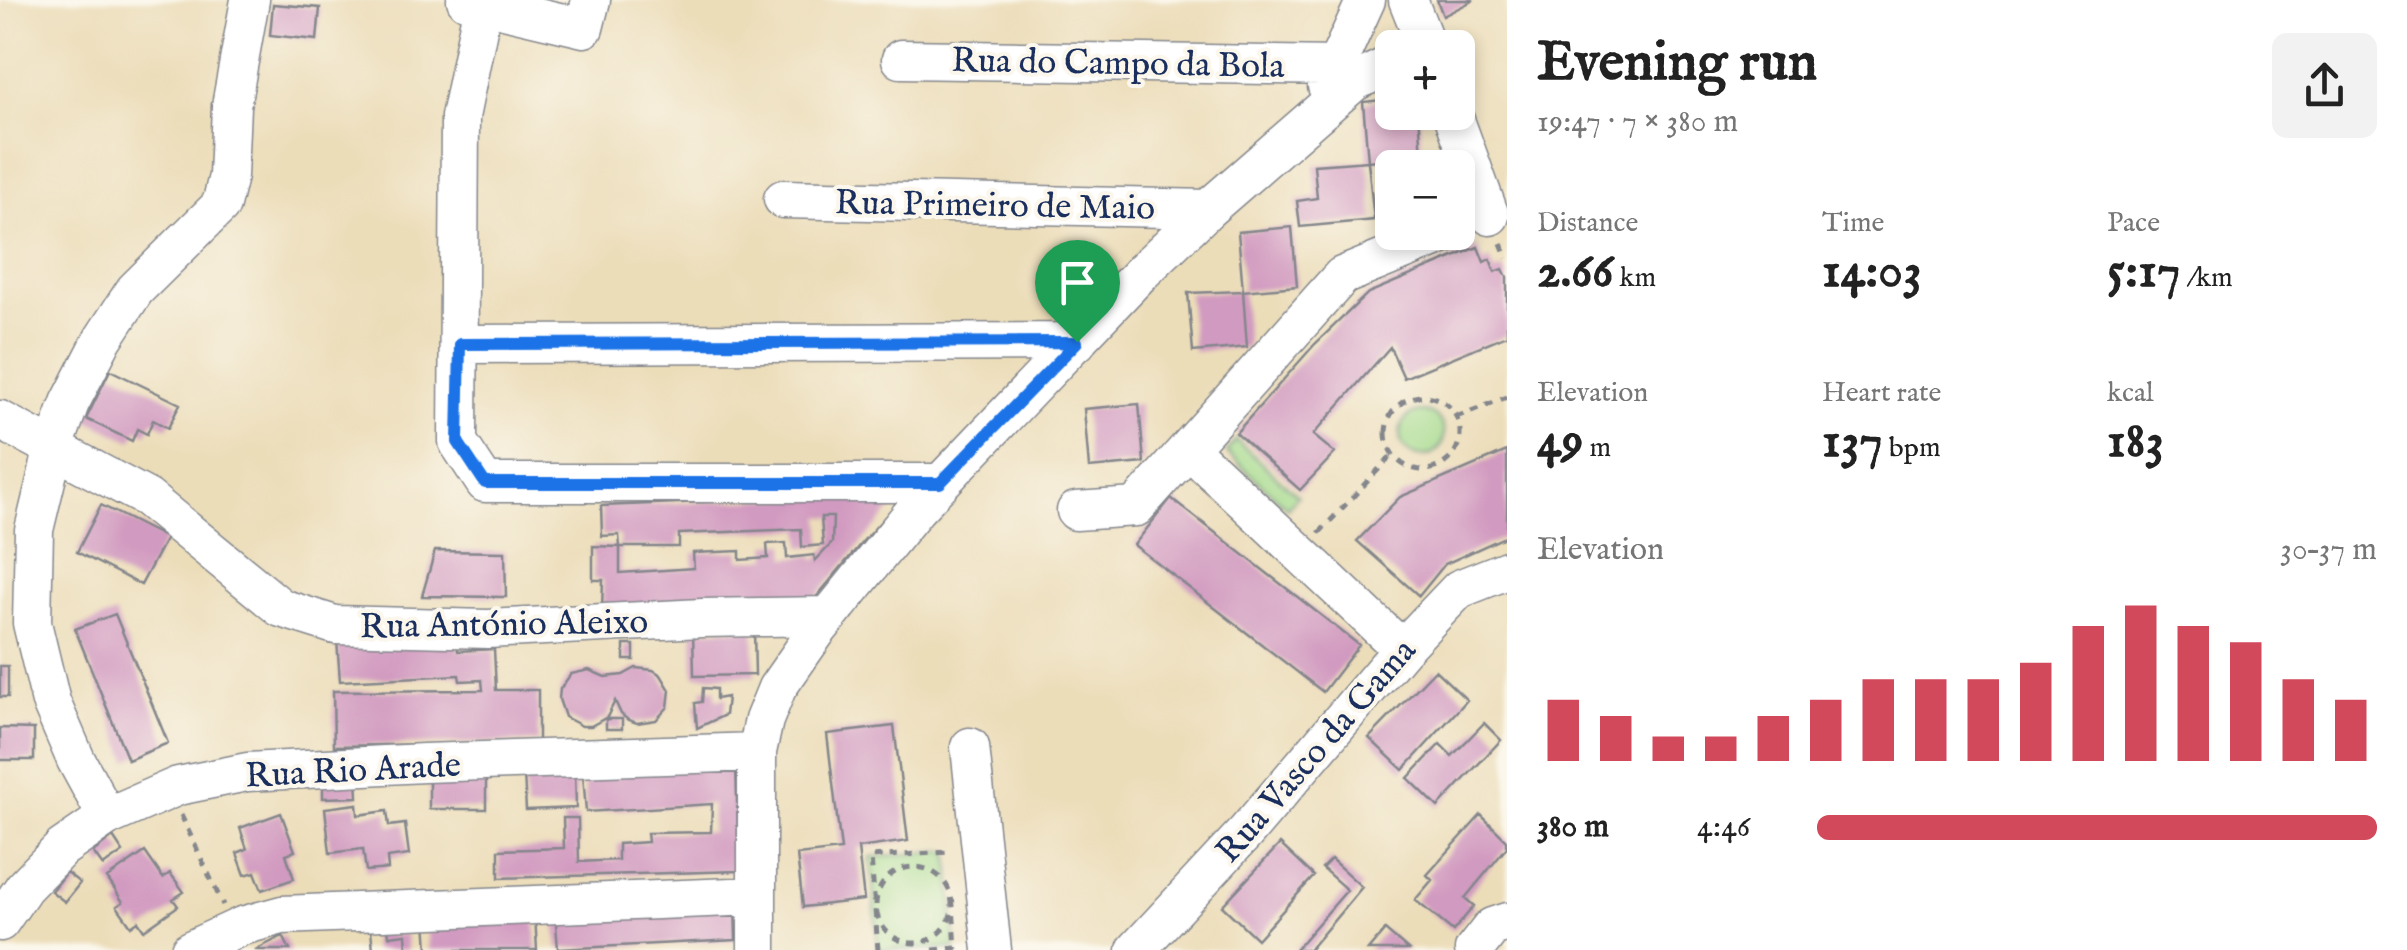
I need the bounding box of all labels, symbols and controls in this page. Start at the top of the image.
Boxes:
text: Evening run [1537,29,1817,99]
map controls [1375,30,1475,250]
button: + [1375,30,1475,130]
button: share [2272,33,2377,138]
street label: Rua do Campo da Bola [951,39,1286,90]
text: 19:47 · 7 × 380 m [1537,102,1738,143]
button: − [1375,150,1475,250]
street label: Rua Primeiro de Maio [835,181,1155,232]
text: Distance [1537,206,1638,241]
text: Time [1822,206,1884,241]
text: Pace [2107,206,2160,241]
pin [1035,240,1120,343]
text: 2.66 [1537,241,1613,304]
text: 14:03 [1822,241,1922,304]
text: 5:17 [2107,241,2180,304]
icon: arrive [1050,255,1105,310]
text: km [1613,261,1656,296]
text: /km [2180,261,2233,296]
text: Elevation [1537,376,1648,411]
text: Heart rate [1822,376,1941,411]
text: kcal [2107,376,2154,411]
text: 49 [1537,411,1583,474]
text: 137 [1822,411,1883,474]
text: 183 [2107,411,2164,474]
text: m [1583,431,1611,466]
text: bpm [1883,431,1941,466]
text: Elevation [1537,530,1664,571]
text: 30–37 m [2280,530,2377,571]
street label: Rua António Aleixo [359,600,649,651]
street label: Rua Vasco da Gama [1207,629,1427,873]
street label: Rua Rio Arade [244,743,462,800]
text: 380 m [1537,807,1609,848]
text: 4:46 [1697,807,1750,848]

